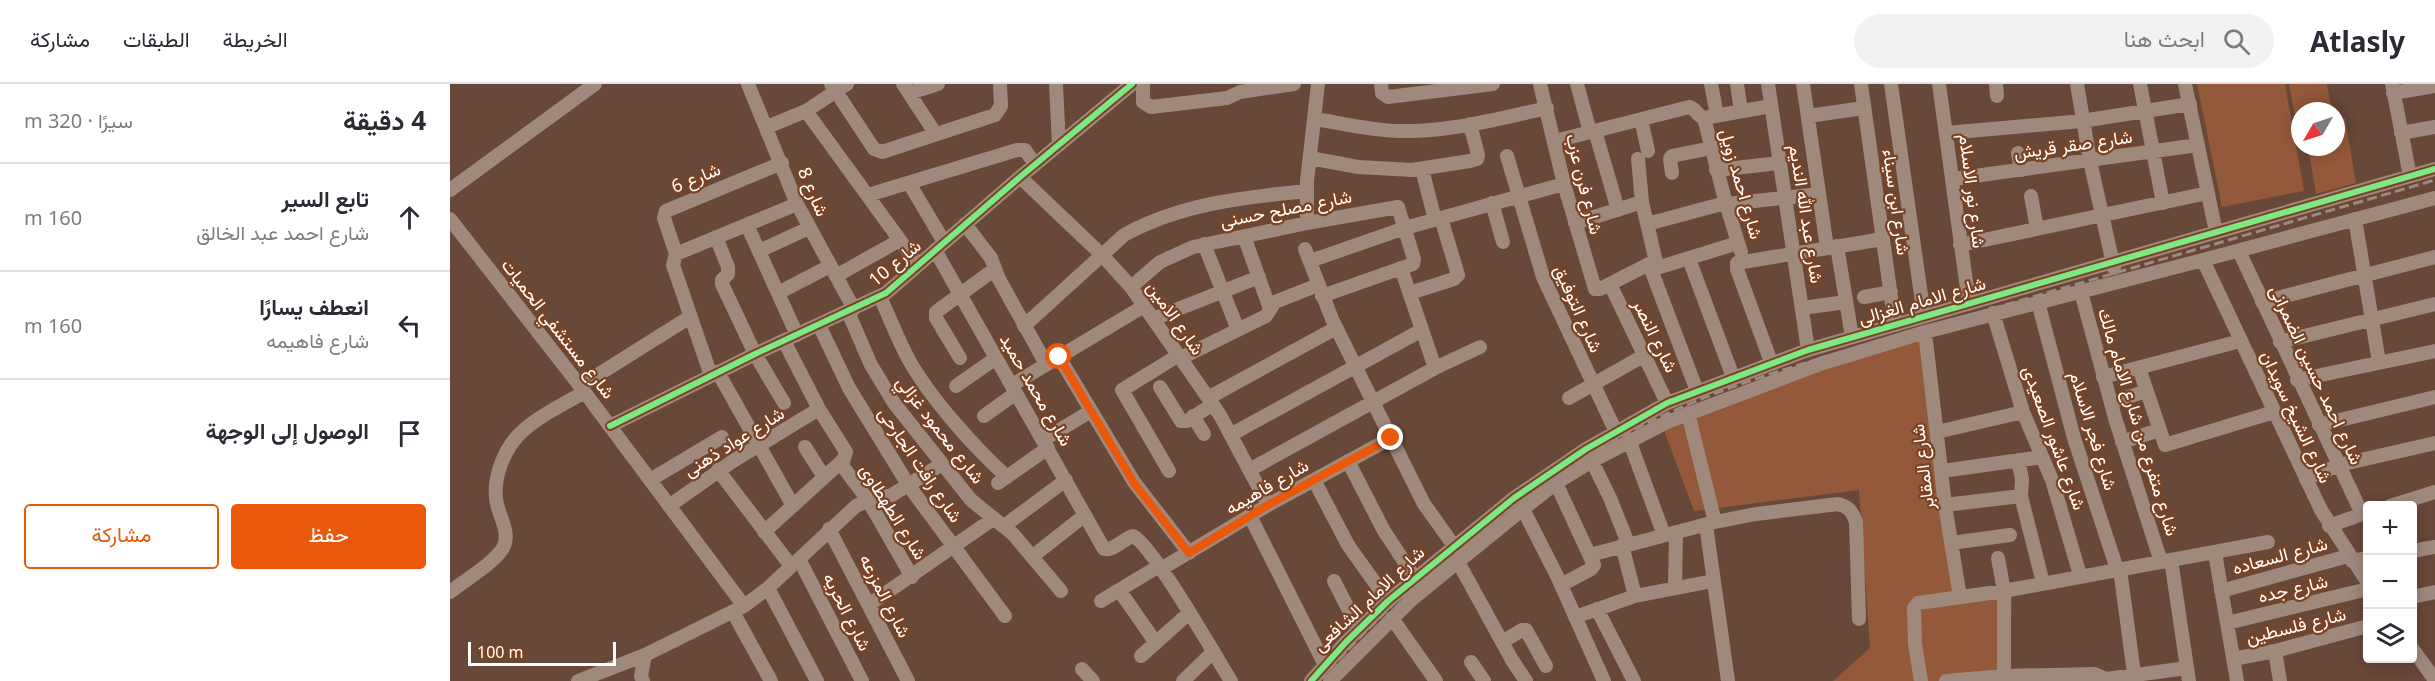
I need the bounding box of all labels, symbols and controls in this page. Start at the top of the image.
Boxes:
search box [1854,14,2274,68]
text: Atlasly [2310,22,2405,60]
text: ابحث هنا [2124,23,2205,53]
text: مشاركة [30,25,90,53]
text: الطبقات [123,25,190,53]
text: الخريطة [223,25,288,53]
icon: search [2220,25,2253,58]
text: 4 دقيقة [343,102,426,138]
north arrow [2291,102,2345,156]
text: سيرًا · 320 m [24,107,133,134]
street label: شارع صقر قريش [2012,124,2134,165]
street label: شارع احمد زويل [1714,126,1769,242]
street label: شارع فرن عزب [1560,131,1609,237]
street label: شارع نور الاسلام [1953,132,1992,250]
street label: شارع عبد الله النديم [1783,143,1830,285]
street label: شارع ابن سيناء [1877,147,1916,257]
street label: شارع 6 [667,156,724,199]
street label: شارع 8 [792,163,835,220]
text: تابع السير [281,183,369,213]
street label: شارع مصلح حسنى [1218,183,1354,234]
icon: ahead [393,201,426,234]
text: 160 m [24,204,82,231]
text: شارع احمد عبد الخالق [196,219,369,246]
street label: شارع 10 [863,233,926,292]
street label: شارع مستشفي الحميات [493,253,621,406]
street label: شارع التوفيق [1548,261,1609,357]
street label: شارع الامام الغزالى [1855,270,1988,331]
street label: شارع الامين [1141,276,1210,360]
street label: شارع احمد حسين الضمرانى [2264,281,2369,469]
text: انعطف يسارًا [259,291,369,321]
street label: شارع النصر [1627,294,1684,377]
street label: شارع متفرع من شارع الامام مالك [2092,305,2185,539]
icon: left [393,309,426,342]
text: 160 m [24,312,82,339]
text: شارع فاهيمه [266,327,369,354]
street label: شارع محمد حميد [994,329,1079,450]
route start [1045,343,1071,369]
street label: شارع الشيخ سويدان [2255,346,2338,487]
street label: شارع عاشور الصعيدى [2017,362,2092,514]
street label: شارع فجر الاسلام [2064,368,2123,493]
street label: شارع محمود غزالي [888,371,990,491]
street label: شارع عواد ذهنى [679,401,789,483]
street label: شارع رافت الجارحى [872,402,968,527]
text: الوصول إلى الوجهة [205,415,369,445]
icon: arrive [393,417,426,450]
street label: شارع المقابر [1905,423,1940,513]
route end [1377,424,1403,450]
street label: شارع فاهيمه [1220,453,1313,521]
street label: شارع الطهطاوى [854,459,933,565]
map controls [2363,501,2417,663]
button: + [2363,501,2417,555]
button: مشاركة [24,504,219,569]
button: حفظ [231,504,426,569]
street label: شارع السعاده [2230,531,2330,580]
street label: شارع الامام الشافعى [1307,540,1430,657]
street label: شارع المزرعه [854,550,917,642]
button: − [2363,555,2417,609]
street label: شارع الحريه [817,568,878,655]
street label: شارع جده [2256,568,2330,609]
street label: شارع فلسطين [2243,601,2349,650]
button: layers [2363,609,2417,663]
scale bar [468,639,616,666]
text: 100 m [477,641,524,663]

